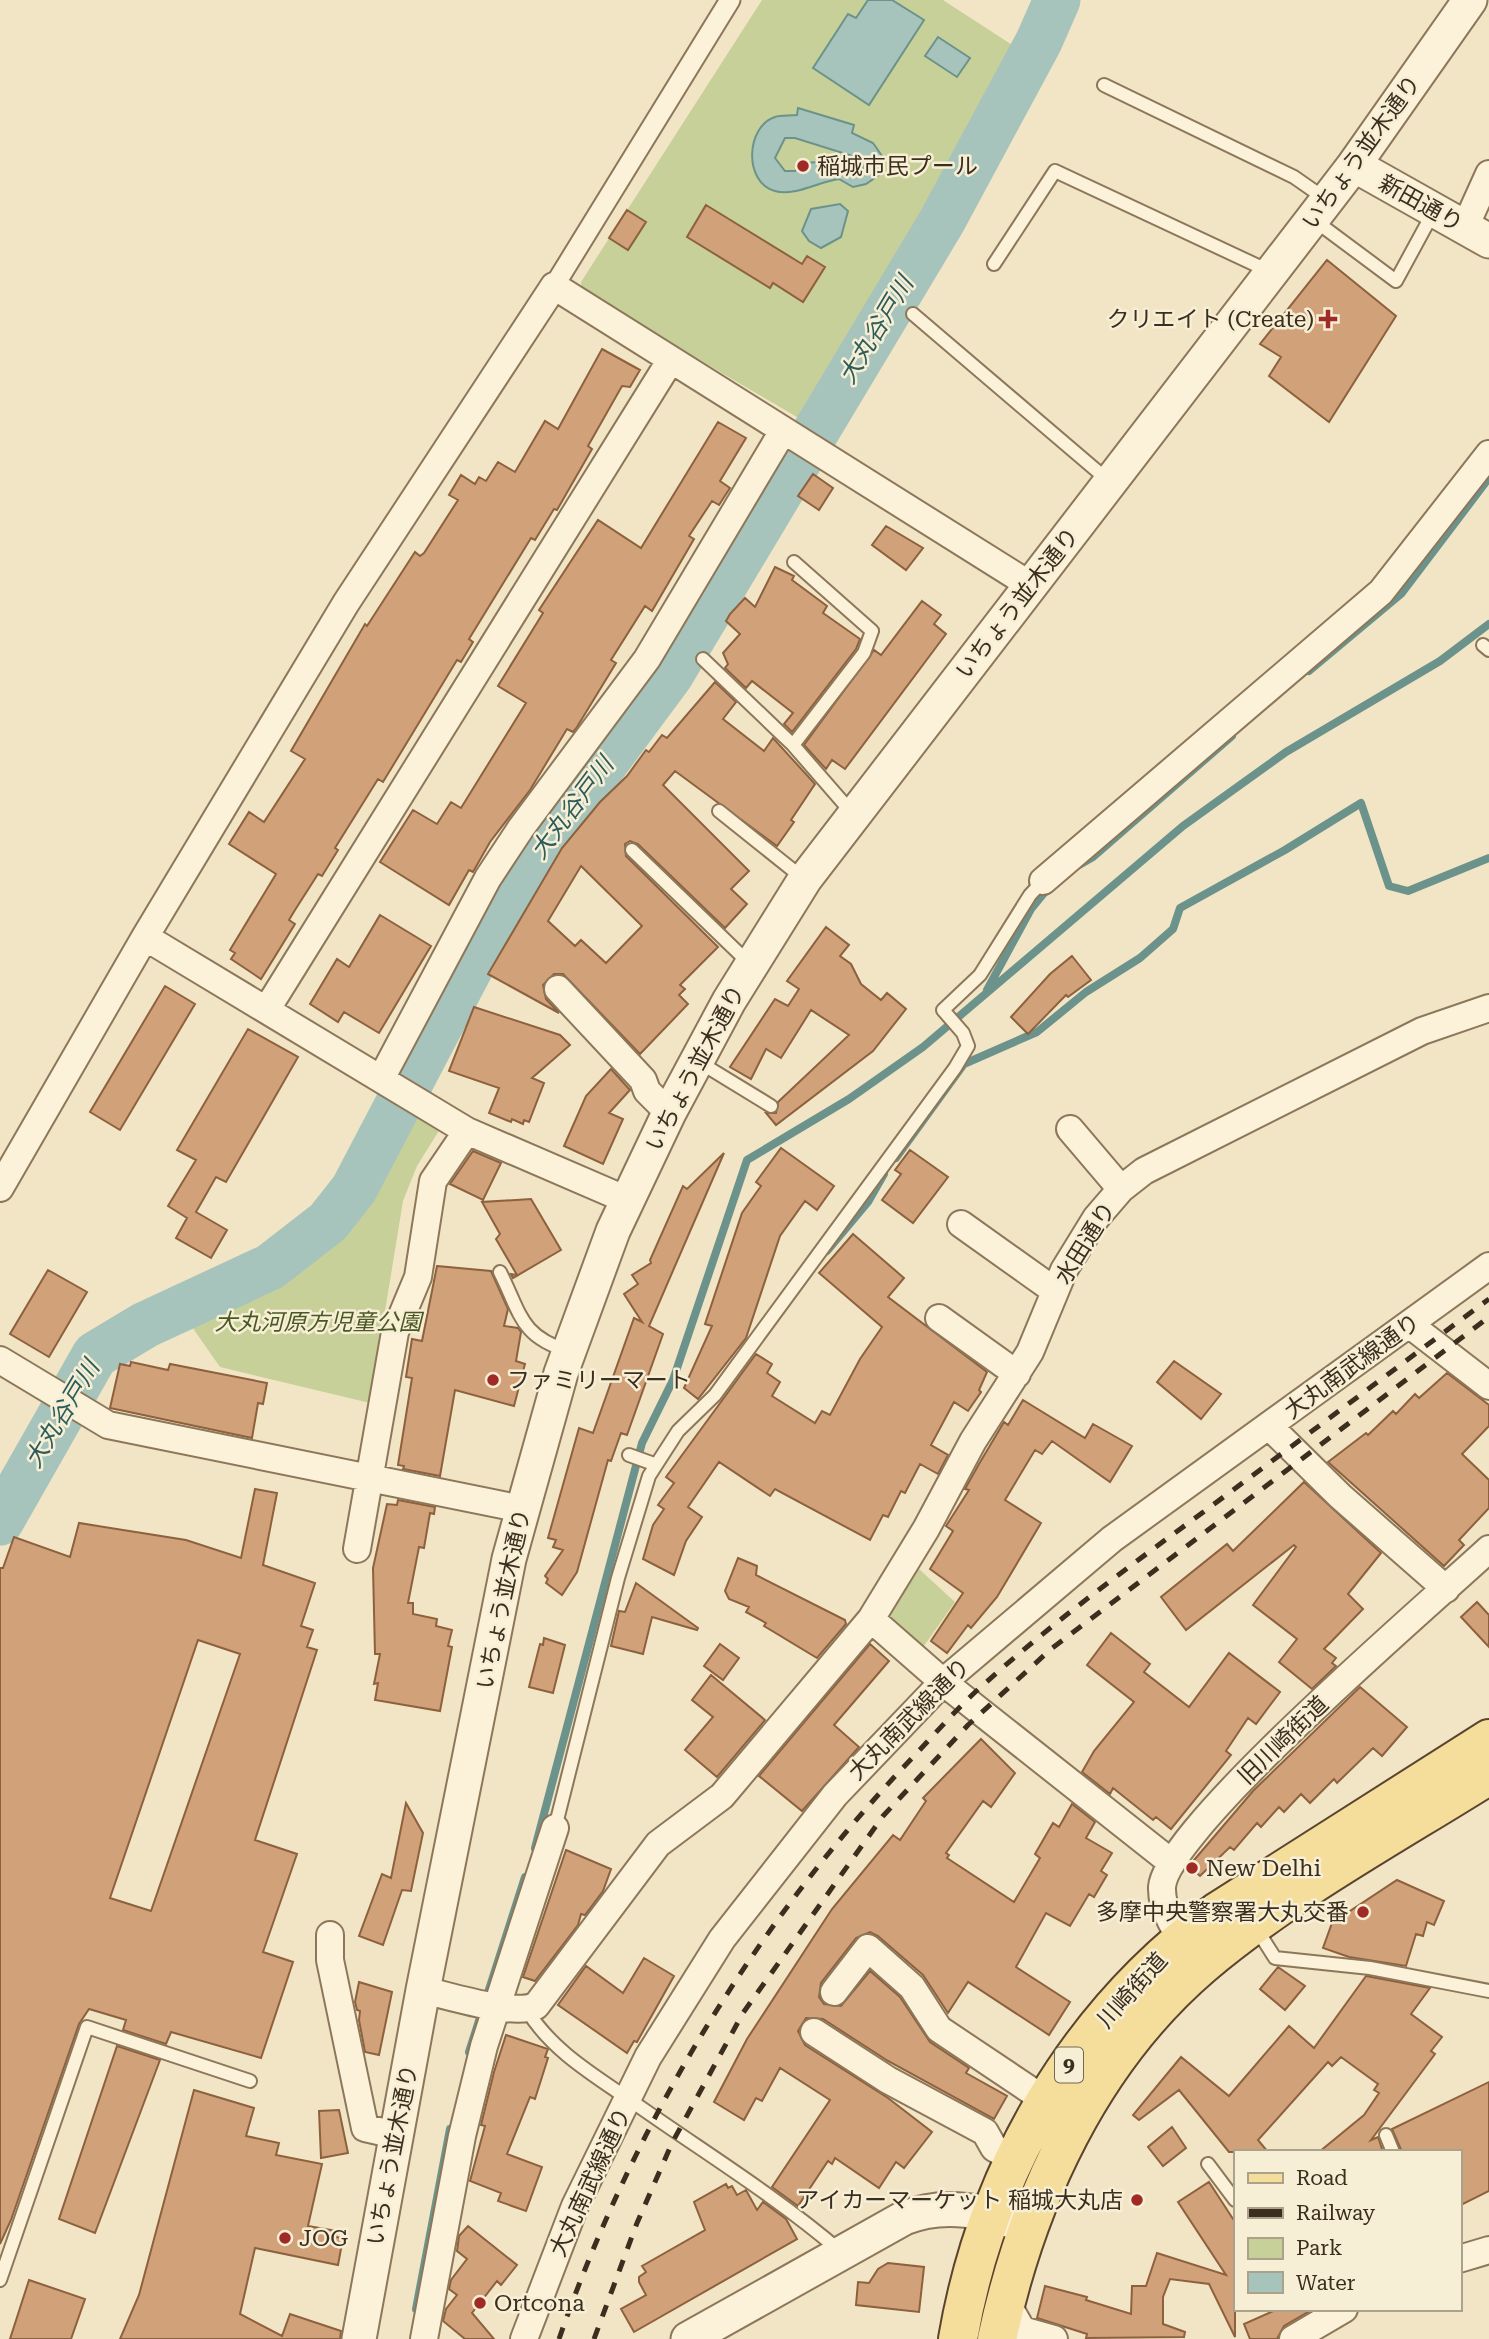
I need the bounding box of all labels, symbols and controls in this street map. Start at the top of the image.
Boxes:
street label: いちょう並木通り [1296,70,1426,235]
place label: 稲城市民プール [817,153,978,180]
marker: 稲城市民プール [795,158,811,174]
street label: 新田通り [1374,169,1468,238]
water label: 大丸谷戸川 [833,269,920,389]
place label: クリエイト (Create) [1107,306,1314,333]
marker: クリエイト (Create) [1320,311,1336,327]
street label: いちょう並木通り [950,522,1085,684]
water label: 大丸谷戸川 [525,749,621,864]
street label: いちょう並木通り [640,981,751,1156]
street label: 水田通り [1050,1197,1121,1289]
street label: 大丸南武線通り [1279,1308,1425,1425]
park label: 大丸河原方児童公園 [215,1309,425,1336]
water label: 大丸谷戸川 [19,1353,106,1473]
place label: ファミリーマート [507,1367,691,1394]
marker: ファミリーマート [485,1372,501,1388]
street label: いちょう並木通り [471,1506,536,1692]
street label: 大丸南武線通り [843,1653,976,1786]
street label: 旧川崎街道 [1233,1691,1334,1790]
place label: New Delhi [1206,1855,1321,1882]
marker: New Delhi [1184,1860,1200,1876]
place label: 多摩中央警察署大丸交番 [1096,1899,1349,1926]
marker: 多摩中央警察署大丸交番 [1355,1904,1371,1920]
street label: 川崎街道 [1092,1947,1173,2034]
road number: 9 [1055,2048,1083,2082]
street label: いちょう並木通り [362,2062,423,2248]
street label: 大丸南武線通り [544,2104,637,2261]
legend [1234,2150,1461,2311]
text: Road [1296,2166,1348,2190]
place label: アイカーマーケット 稲城大丸店 [796,2187,1123,2214]
marker: アイカーマーケット 稲城大丸店 [1129,2192,1145,2208]
text: Railway [1296,2201,1376,2225]
place label: JOG [299,2225,348,2252]
marker: JOG [277,2230,293,2246]
text: Park [1296,2236,1342,2260]
text: Water [1296,2271,1356,2295]
place label: Ortcona [494,2290,585,2317]
marker: Ortcona [472,2295,488,2311]

